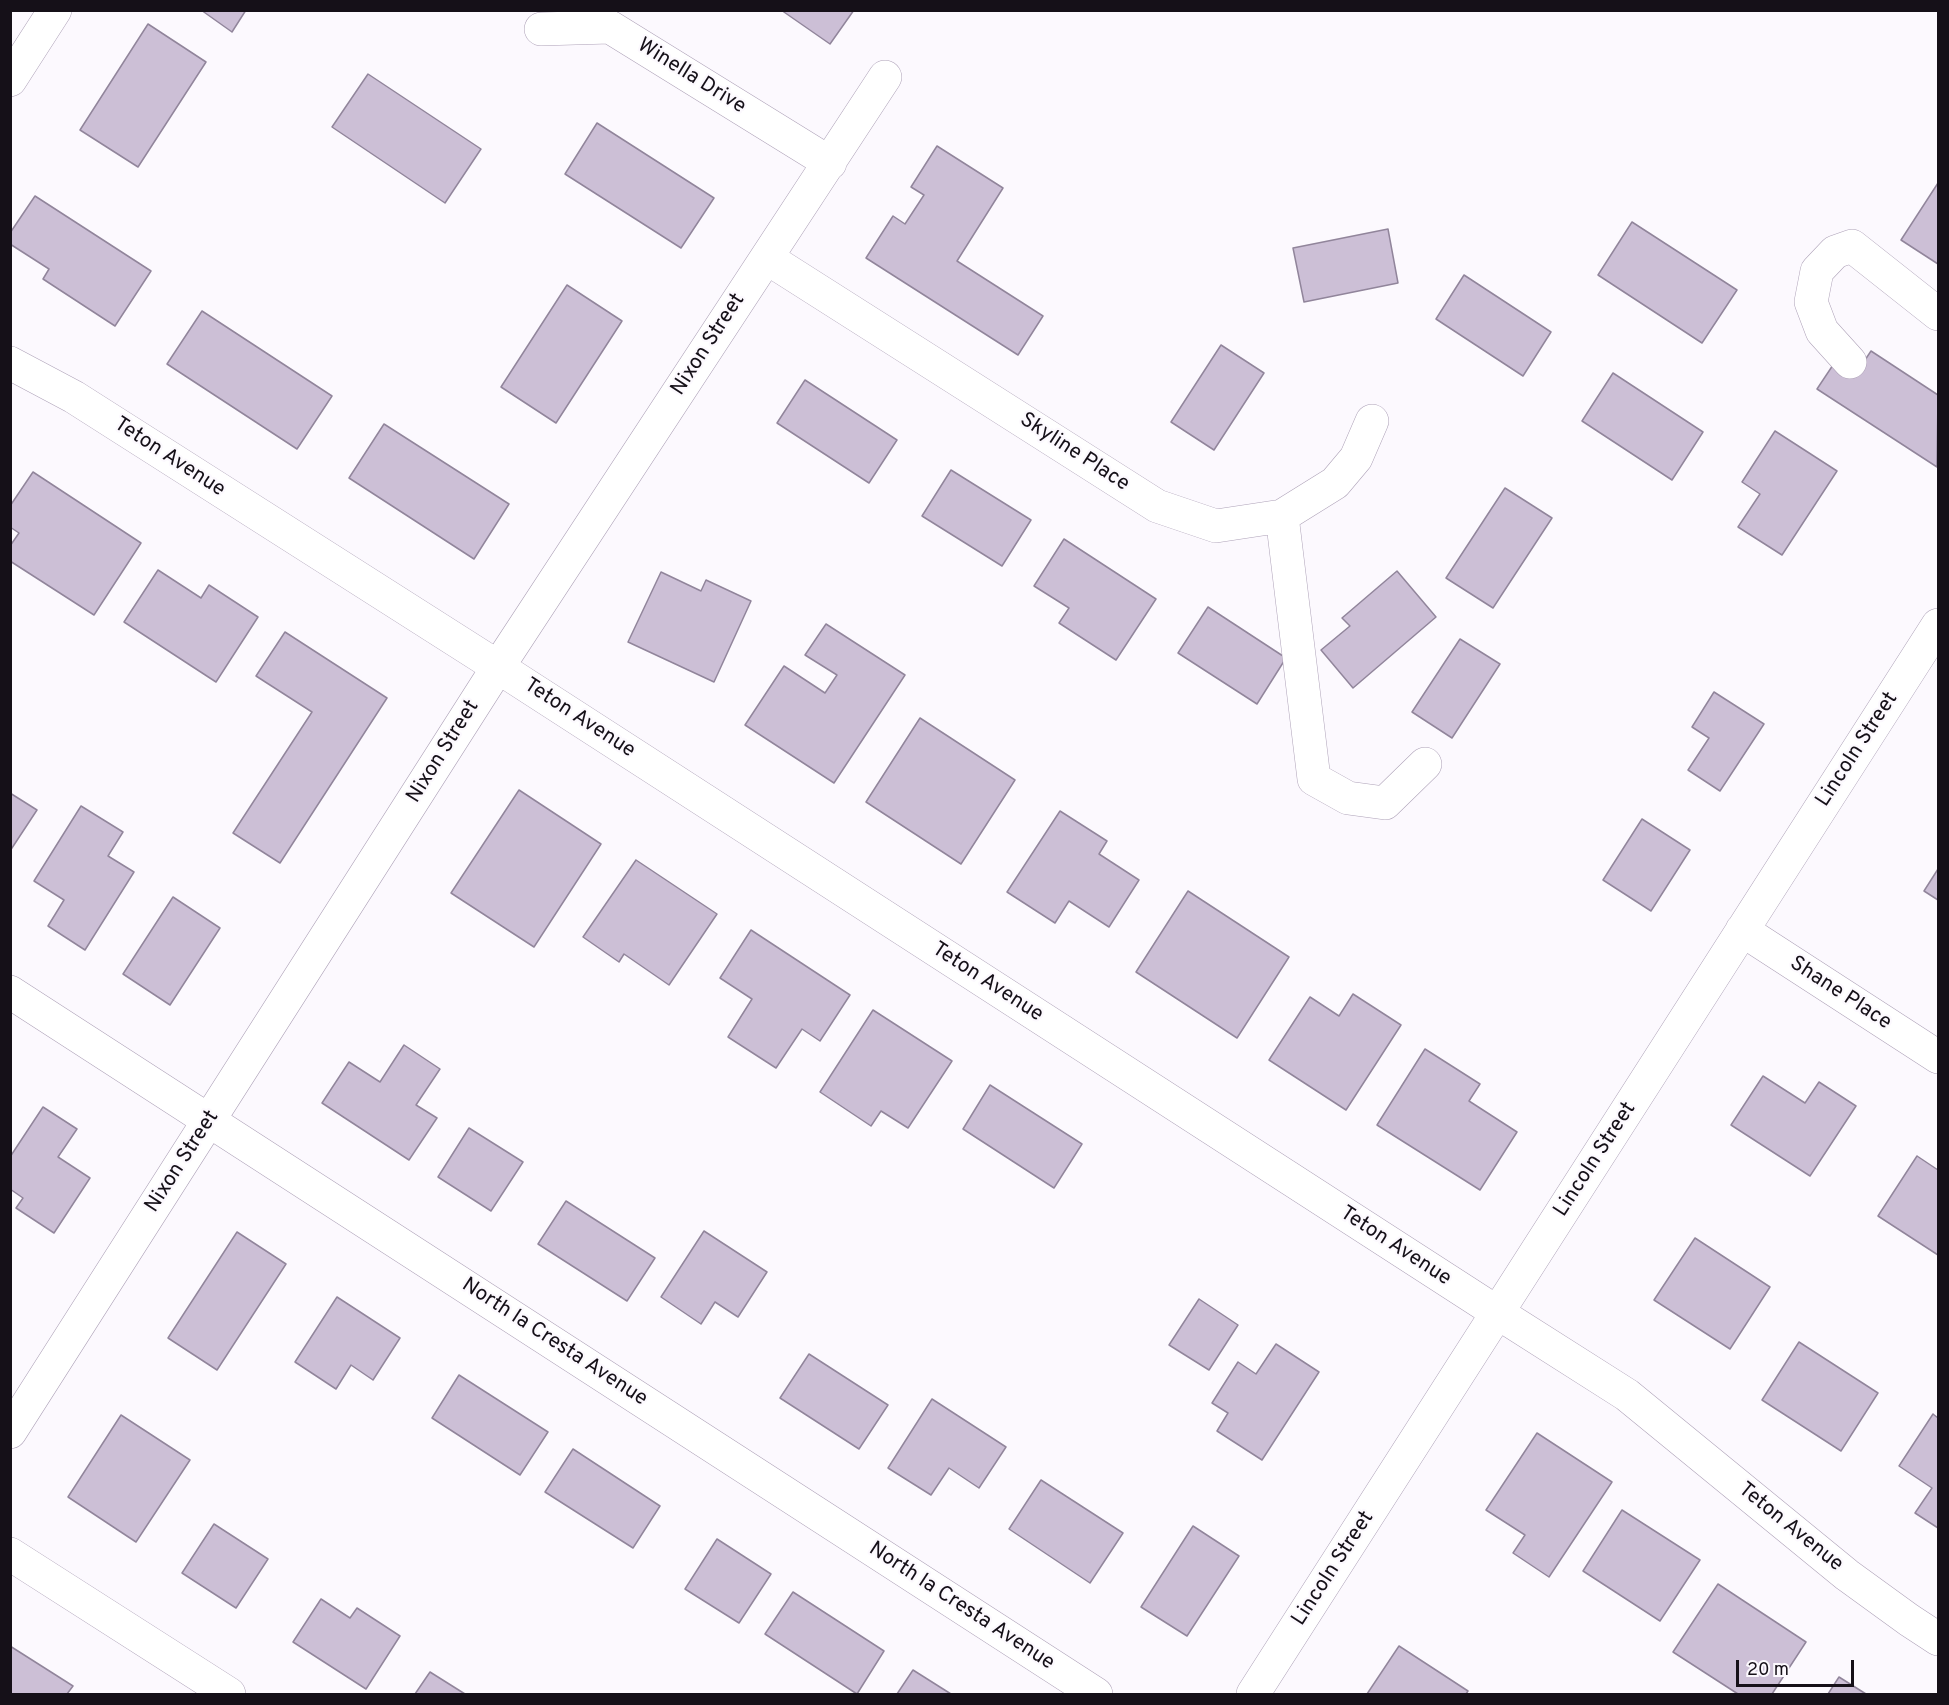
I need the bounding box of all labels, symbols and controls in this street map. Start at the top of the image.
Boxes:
street label: Winella Drive [632,34,750,120]
street label: Nixon Street [667,289,751,401]
street label: Skyline Place [1014,408,1134,498]
street label: Teton Avenue [109,413,229,503]
street label: Teton Avenue [519,674,639,764]
street label: Lincoln Street [1812,688,1904,812]
street label: Nixon Street [402,696,486,808]
street label: Teton Avenue [927,938,1047,1028]
street label: Shane Place [1784,952,1896,1036]
street label: Lincoln Street [1550,1098,1642,1222]
street label: Nixon Street [141,1106,225,1218]
street label: Teton Avenue [1335,1202,1455,1292]
street label: North la Cresta Avenue [456,1273,652,1413]
street label: Teton Avenue [1732,1478,1848,1578]
street label: Lincoln Street [1288,1507,1380,1631]
street label: North la Cresta Avenue [863,1537,1059,1677]
scale bar [1739,1648,1858,1686]
text: 20 m [1747,1659,1789,1682]

